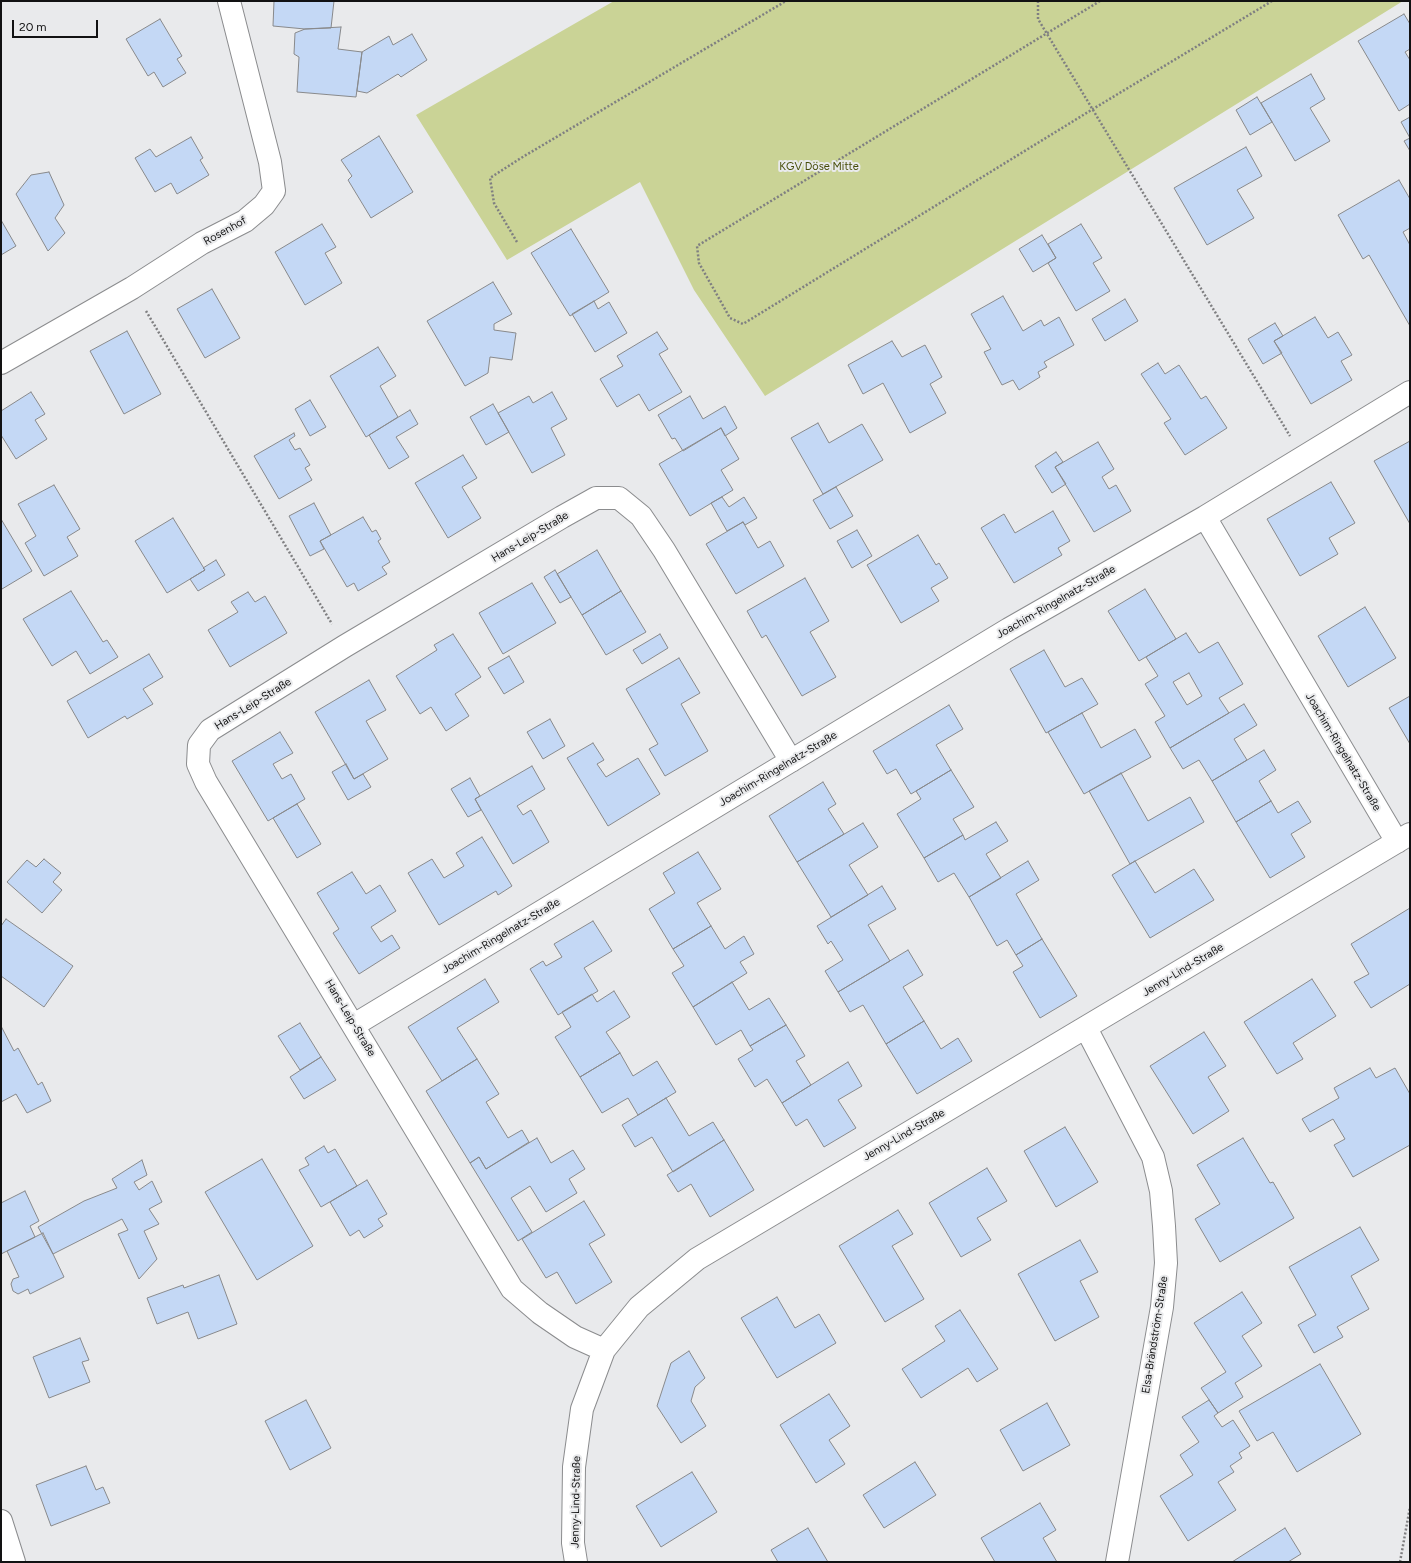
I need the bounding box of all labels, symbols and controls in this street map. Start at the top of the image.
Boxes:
scale bar [14,12,100,38]
text: 20 m [19,20,47,34]
park label: KGV Döse Mitte [779,160,859,174]
street label: Rosenhof [201,214,249,248]
street label: Hans-Leip-Straße [489,509,571,565]
street label: Joachim-Ringelnatz-Straße [994,563,1118,641]
street label: Hans-Leip-Straße [212,675,294,733]
street label: Joachim-Ringelnatz-Straße [1303,691,1383,813]
street label: Joachim-Ringelnatz-Straße [717,729,839,809]
street label: Joachim-Ringelnatz-Straße [440,896,562,976]
street label: Jenny-Lind-Straße [1140,941,1226,999]
street label: Hans-Leip-Straße [322,977,378,1059]
street label: Jenny-Lind-Straße [861,1106,947,1164]
street label: Elsa-Brändström-Straße [1139,1275,1171,1395]
street label: Jenny-Lind-Straße [569,1456,583,1548]

